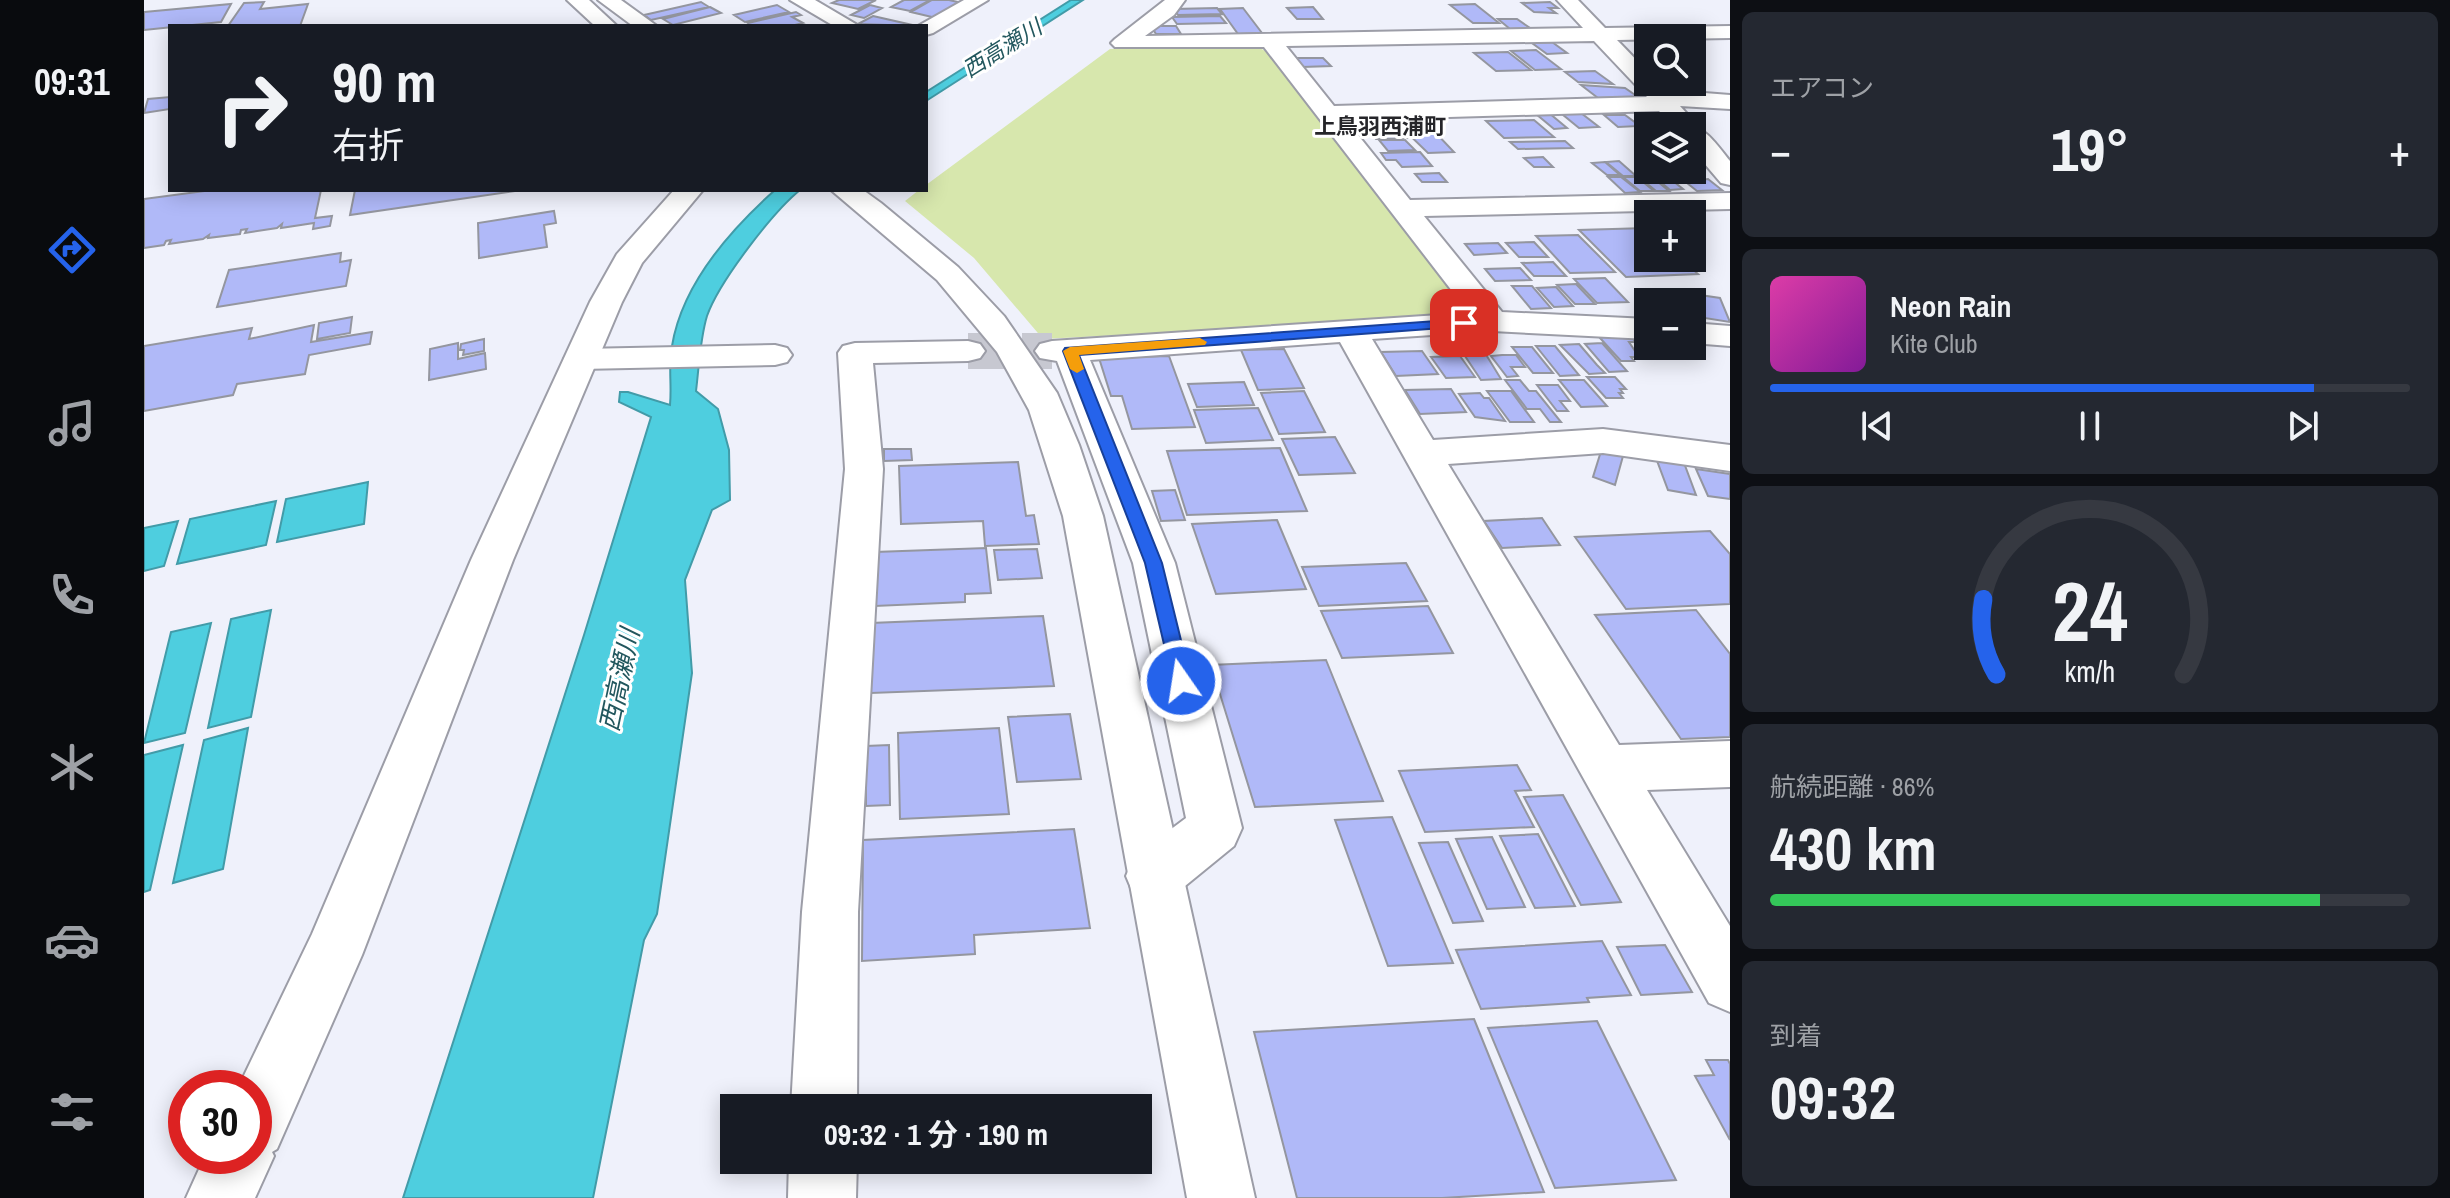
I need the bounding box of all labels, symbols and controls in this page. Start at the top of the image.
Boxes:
water label: 西高瀬川 [957,11,1049,84]
map controls [1634,24,1706,360]
button: search [1634,24,1706,96]
text: 90 m [332,44,437,119]
icon: right [200,56,304,160]
text: 09:31 [34,58,110,106]
text: エアコン [1770,70,1874,105]
text: 19° [2051,109,2129,190]
district label: 上鳥羽西浦町 [1314,111,1446,141]
button: layers [1634,112,1706,184]
text: − [1770,120,1791,180]
text: + [2389,120,2410,180]
text: 右折 [332,121,404,169]
button: + [1634,200,1706,272]
icon: directions [44,222,100,278]
text: Neon Rain [1890,286,2012,326]
button: − [1634,288,1706,360]
pin [1430,289,1498,357]
icon: arrive [1442,301,1486,345]
text: Kite Club [1890,326,1978,361]
icon: music [44,395,100,451]
icon: previous [1855,404,1899,448]
icon: pause [2068,404,2112,448]
icon: next [2281,404,2325,448]
text: 24 [2052,555,2128,667]
icon: phone [44,567,100,623]
water label: 西高瀬川 [591,623,648,735]
position arrow [1139,639,1223,723]
text: km/h [2065,652,2115,691]
icon: climate [44,739,100,795]
text: 航続距離 · 86% [1770,769,1934,804]
text: 430 km [1770,808,1937,889]
icon: car [44,912,100,968]
text: 到着 [1770,1018,1822,1053]
text: 09:32 [1770,1057,1896,1138]
speed limit sign: 30 [168,1070,272,1174]
icon: filters [44,1084,100,1140]
text: 09:32 · 1 分 · 190 m [824,1114,1048,1154]

